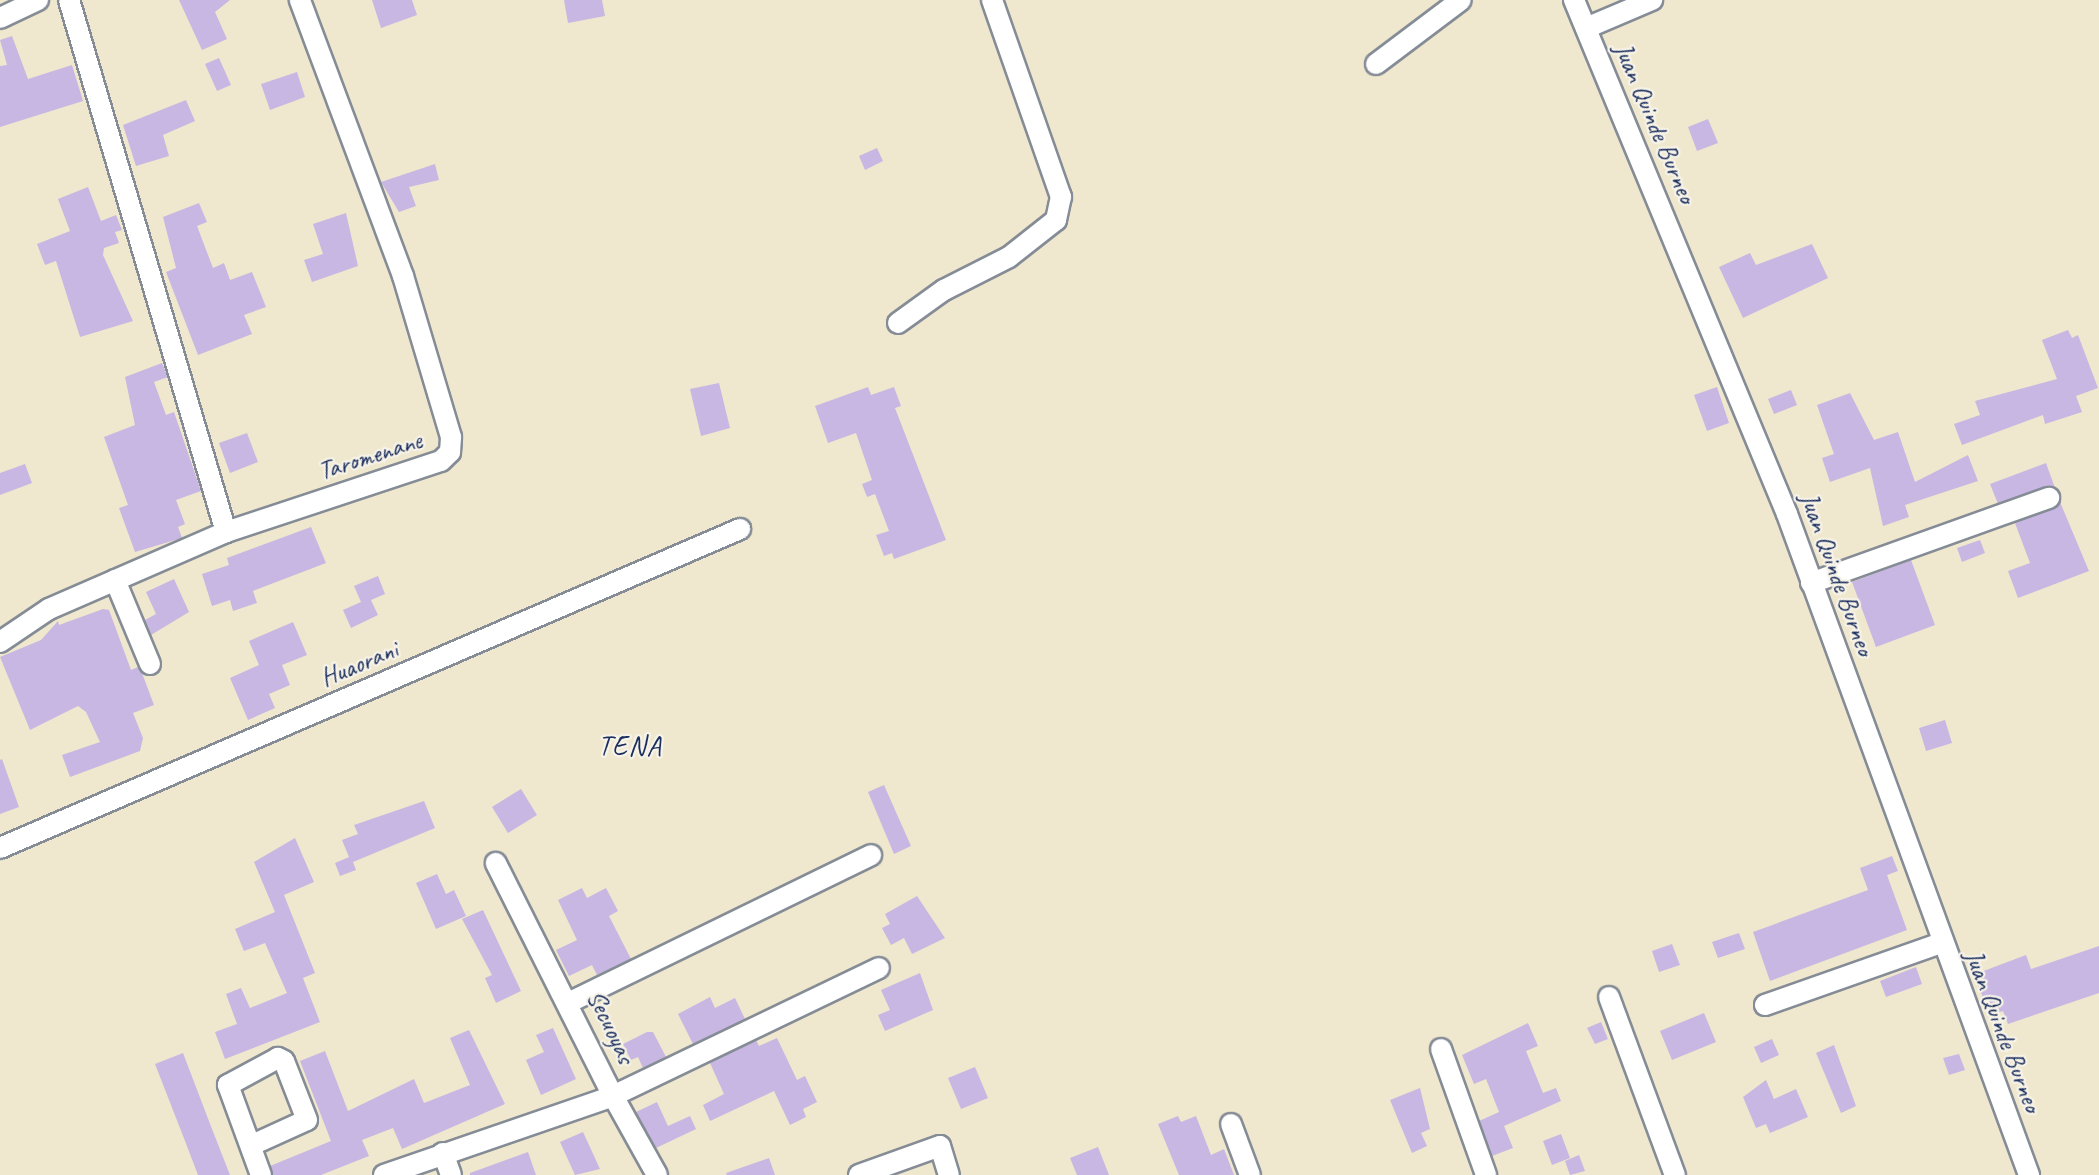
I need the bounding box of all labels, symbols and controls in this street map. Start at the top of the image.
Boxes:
street label: Juan Quinde Burneo [1607,38,1703,208]
street label: Taromenane [314,425,426,487]
street label: Juan Quinde Burneo [1793,488,1881,660]
street label: Huaorani [316,634,402,694]
district label: TENA [598,729,662,763]
street label: Juan Quinde Burneo [1958,945,2048,1117]
street label: Secuoyas [580,985,642,1069]

